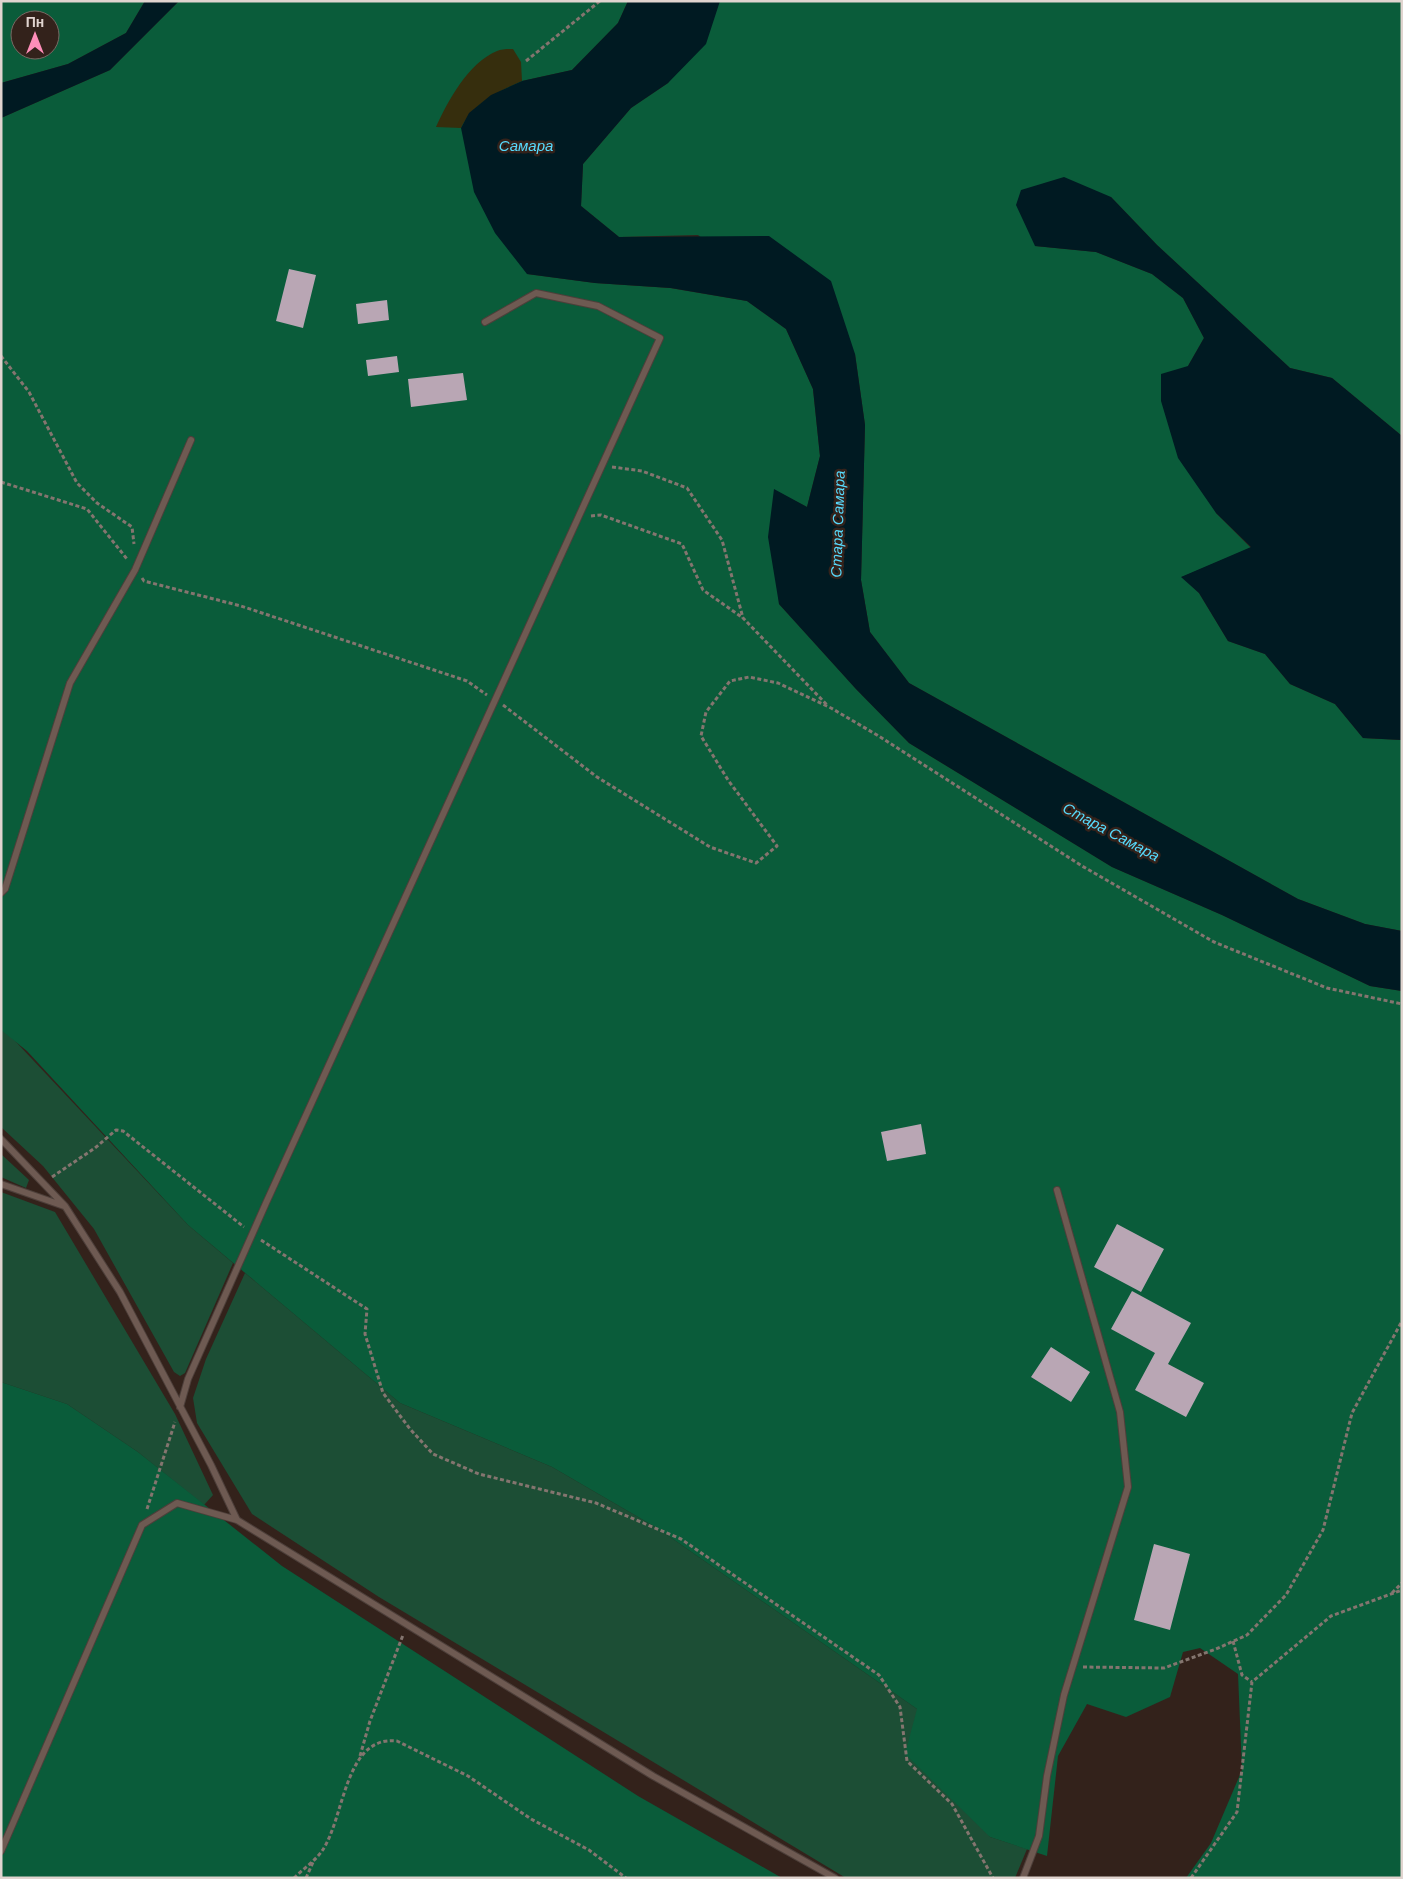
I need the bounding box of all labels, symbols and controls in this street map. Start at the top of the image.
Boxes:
north arrow [10,10,60,60]
text: Пн [26,13,44,31]
water label: Самара [499,136,553,156]
water label: Стара Самара [826,470,850,578]
water label: Стара Самара [1059,798,1163,866]

